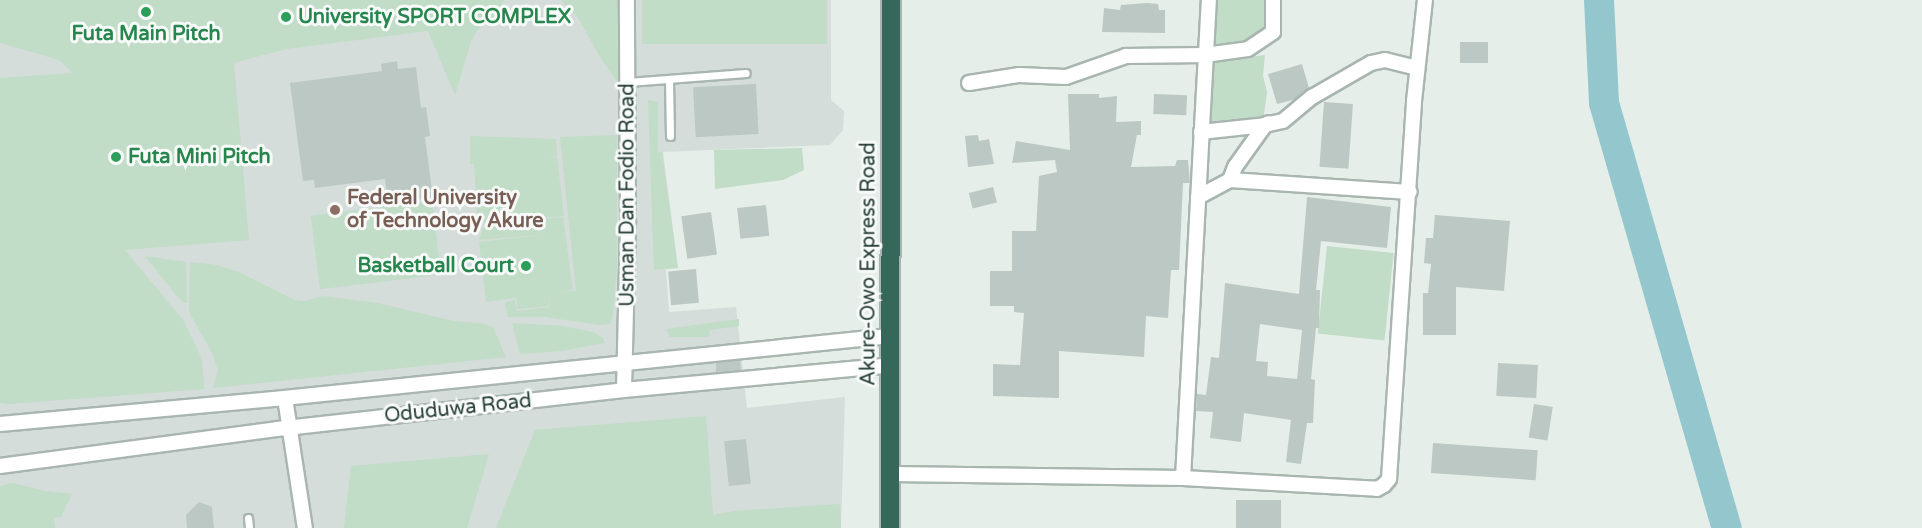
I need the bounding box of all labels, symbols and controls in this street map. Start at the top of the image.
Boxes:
marker: Futa Main Pitch [139,5,153,19]
place label: University SPORT COMPLEX [298,5,571,29]
marker: University SPORT COMPLEX [279,10,293,24]
place label: Futa Main Pitch [71,22,221,46]
street label: Usman Dan Fodio Road [616,83,640,307]
street label: Akure-Owo Express Road [857,142,881,386]
place label: Futa Mini Pitch [128,145,271,169]
marker: Futa Mini Pitch [109,150,123,164]
place label: Federal University of Technology Akure [347,186,544,233]
marker: Federal University of Technology Akure [328,203,342,217]
place label: Basketball Court [357,254,514,278]
marker: Basketball Court [519,259,533,273]
street label: Oduduwa Road [383,389,533,429]

